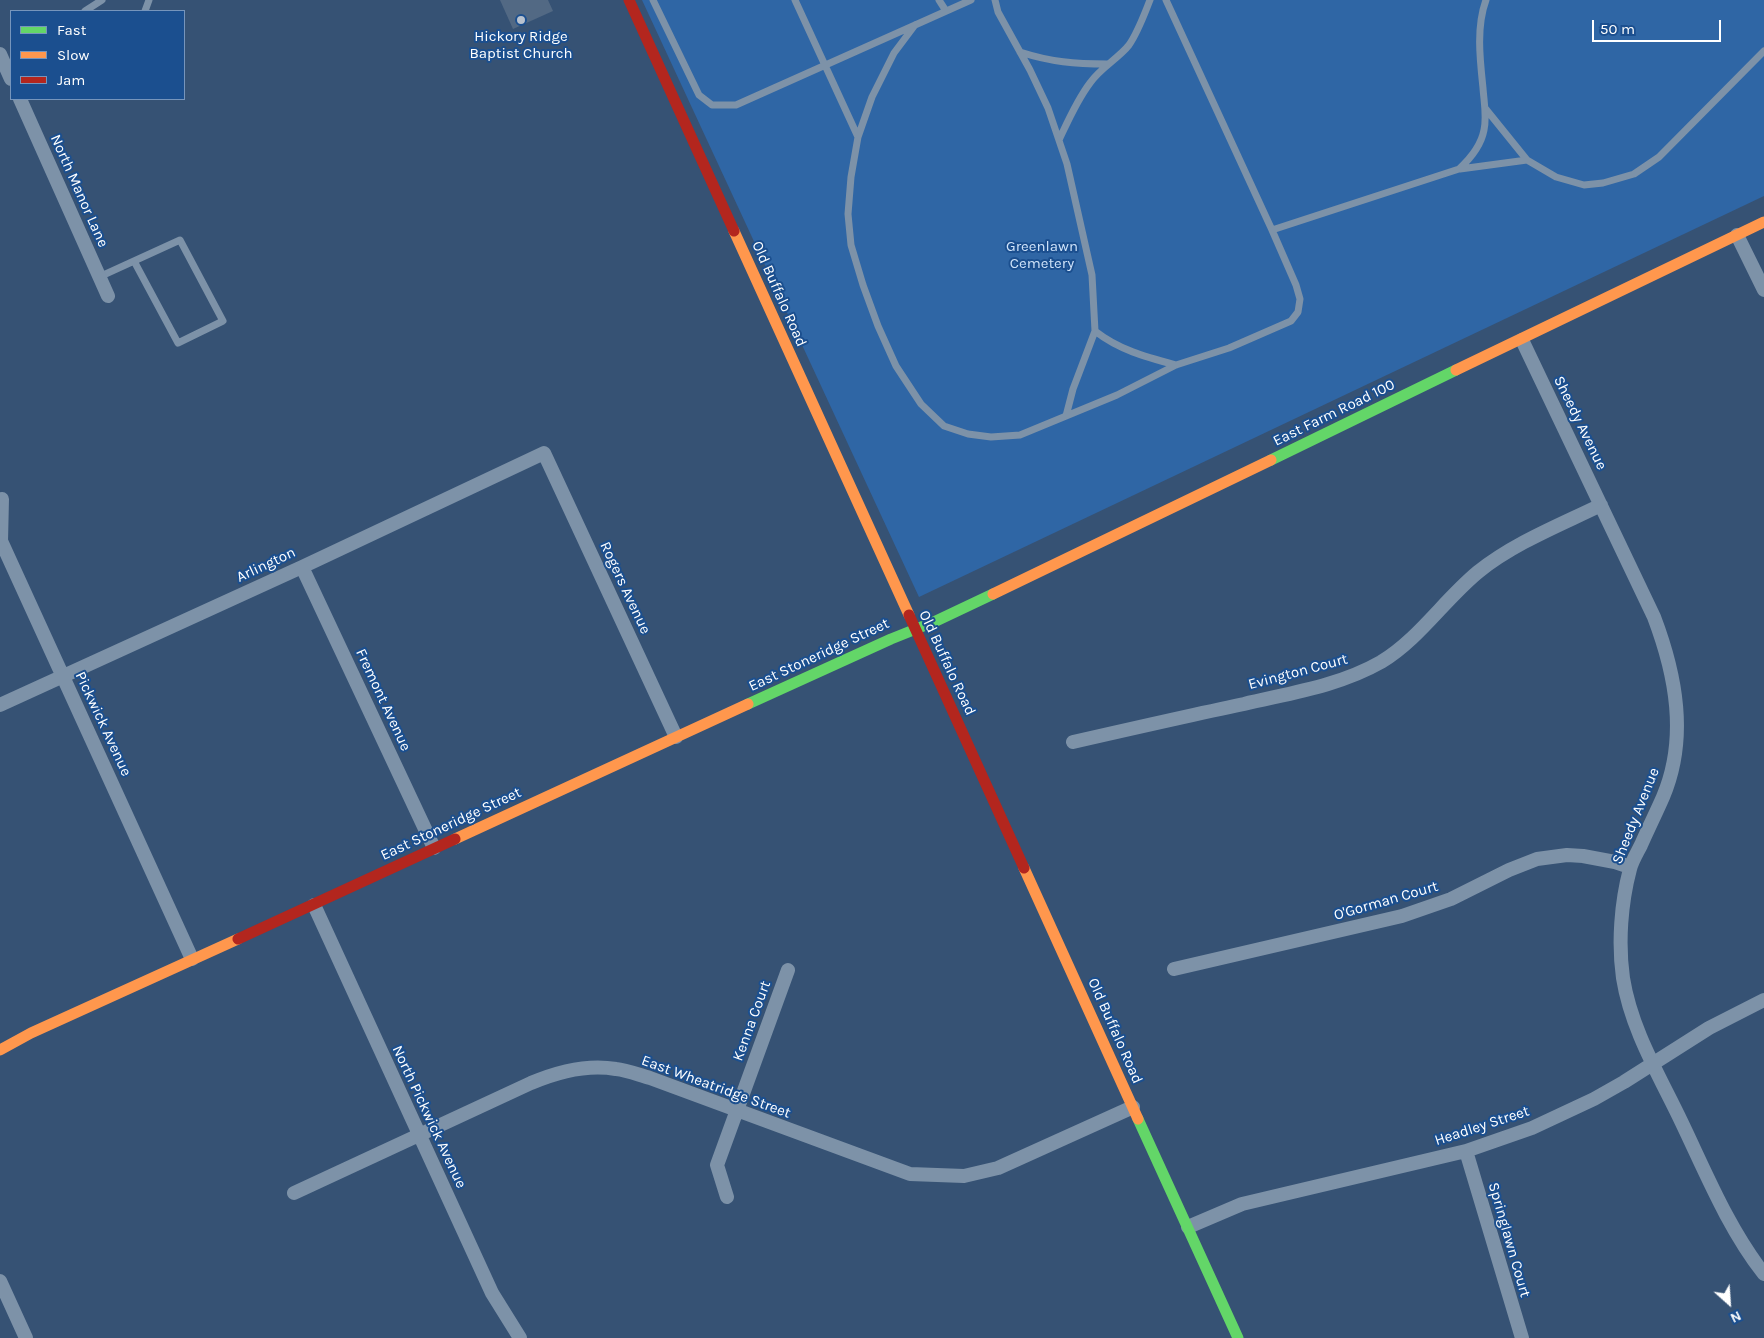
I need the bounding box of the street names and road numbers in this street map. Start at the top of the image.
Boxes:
street label: North Manor Lane [46,132,112,250]
street label: Old Buffalo Road [748,238,810,350]
street label: Sheedy Avenue [1549,373,1611,473]
street label: East Farm Road 100 [1270,376,1398,450]
street label: Rogers Avenue [596,539,654,637]
street label: Arlington [234,544,298,586]
street label: Old Buffalo Road [915,608,979,718]
street label: East Stoneridge Street [746,614,892,696]
street label: Fremont Avenue [351,646,415,754]
street label: Evington Court [1246,650,1350,694]
street label: Pickwick Avenue [71,669,135,779]
street label: Sheedy Avenue [1608,765,1664,867]
street label: East Stoneridge Street [378,783,524,865]
street label: O'Gorman Court [1332,878,1440,924]
street label: Old Buffalo Road [1084,975,1146,1087]
street label: Kenna Court [729,978,775,1064]
street label: North Pickwick Avenue [388,1043,470,1191]
street label: East Wheatridge Street [639,1052,793,1122]
street label: Headley Street [1432,1102,1532,1150]
street label: Springlawn Court [1484,1180,1534,1300]

